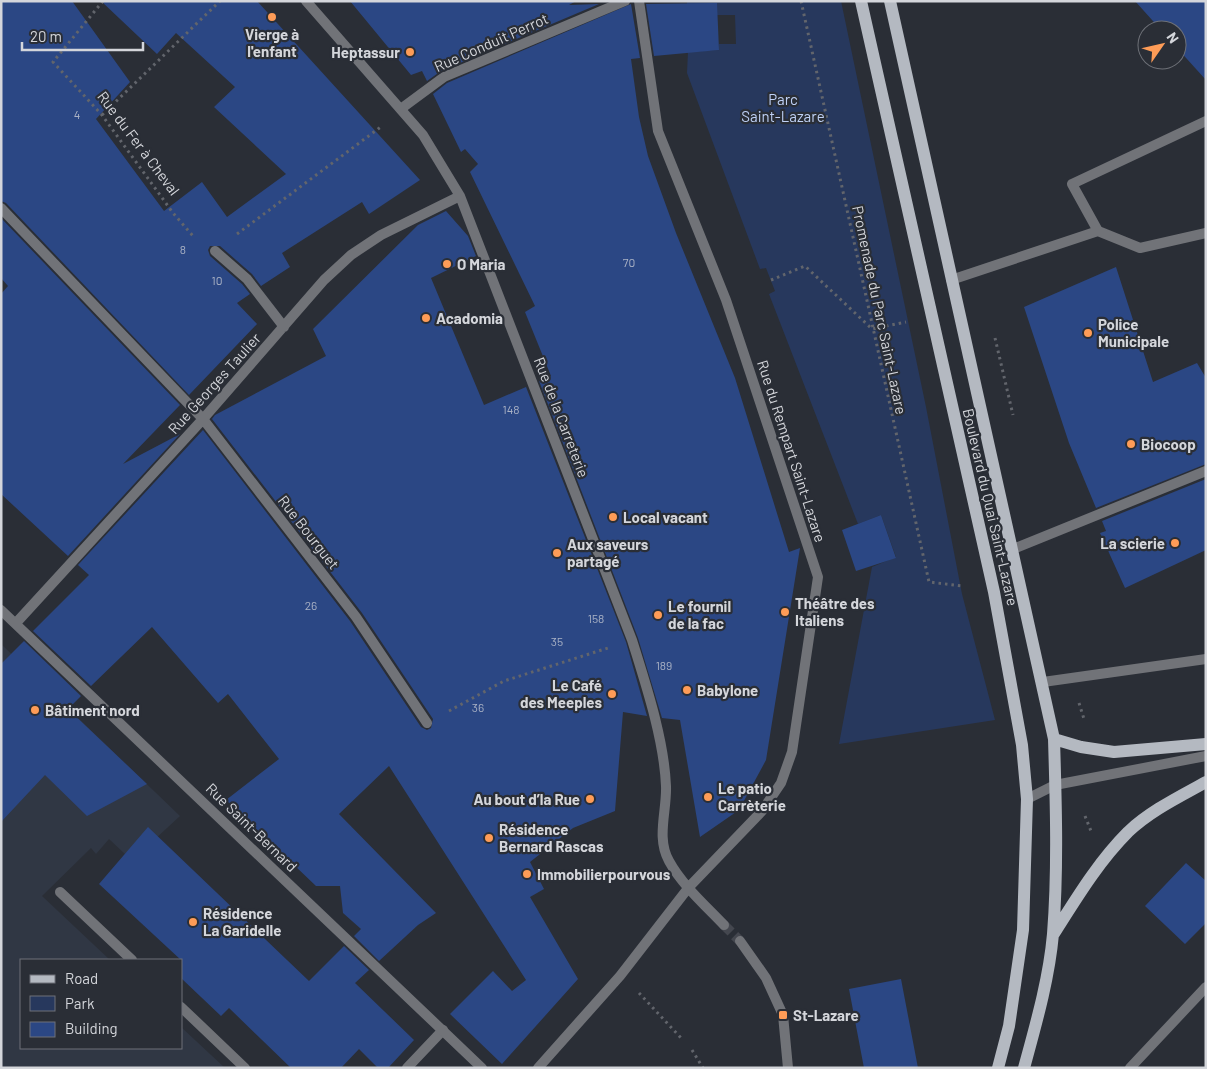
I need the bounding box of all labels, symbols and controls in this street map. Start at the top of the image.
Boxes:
street label: Rue Conduit Perrot [431,9,551,75]
marker: Vierge à l'enfant [266,11,278,23]
scale bar [22,20,144,52]
north arrow [1137,20,1187,70]
place label: Vierge à l'enfant [245,25,299,60]
text: 20 m [30,27,62,45]
text: N [1164,29,1183,46]
place label: Heptassur [331,43,400,61]
marker: Heptassur [404,46,416,58]
street label: Rue du Fer à Cheval [94,87,184,199]
park label: Parc Saint-Lazare [741,90,825,125]
house number: 4 [74,107,80,121]
street label: Promenade du Parc Saint-Lazare [849,204,911,416]
house number: 8 [180,242,186,256]
place label: O Maria [457,255,506,273]
house number: 70 [623,255,635,269]
marker: O Maria [441,258,453,270]
house number: 10 [212,273,222,287]
place label: Acadomia [436,309,503,327]
marker: Acadomia [420,312,432,324]
place label: Police Municipale [1098,315,1169,350]
marker: Police Municipale [1082,327,1094,339]
street label: Rue Georges Taulier [164,328,264,437]
street label: Rue de la Carreterie [531,354,593,480]
street label: Rue du Rempart Saint-Lazare [754,358,830,544]
house number: 148 [502,402,520,416]
street label: Boulevard du Quai Saint-Lazare [960,407,1022,607]
place label: Biocoop [1141,435,1196,453]
marker: Biocoop [1125,438,1137,450]
street label: Rue Bourguet [275,492,343,572]
place label: Local vacant [623,508,708,526]
marker: Local vacant [607,511,619,523]
place label: La scierie [1100,534,1165,552]
place label: Aux saveurs partagé [567,535,649,570]
marker: La scierie [1169,537,1181,549]
marker: Aux saveurs partagé [551,547,563,559]
place label: Théâtre des Italiens [795,594,875,629]
place label: Le fournil de la fac [668,597,731,632]
house number: 26 [305,598,317,612]
marker: Théâtre des Italiens [779,606,791,618]
marker: Le fournil de la fac [652,609,664,621]
house number: 158 [588,611,604,625]
house number: 35 [551,634,563,648]
house number: 189 [656,658,672,672]
place label: Le Café des Meeples [520,676,602,711]
place label: Babylone [697,681,758,699]
marker: Babylone [681,684,693,696]
marker: Le Café des Meeples [606,688,618,700]
house number: 36 [472,700,484,714]
place label: Bâtiment nord [45,701,140,719]
marker: Bâtiment nord [29,704,41,716]
street label: Rue Saint-Bernard [203,779,301,875]
place label: Le patio Carrèterie [718,779,786,814]
place label: Au bout d’la Rue [473,790,580,808]
marker: Le patio Carrèterie [702,791,714,803]
marker: Au bout d’la Rue [584,793,596,805]
place label: Résidence Bernard Rascas [499,820,604,855]
marker: Résidence Bernard Rascas [483,832,495,844]
place label: Immobilierpourvous [537,865,671,883]
marker: Immobilierpourvous [521,868,533,880]
place label: Résidence La Garidelle [203,904,281,939]
marker: Résidence La Garidelle [187,916,199,928]
legend [20,959,182,1049]
text: Road [65,969,98,987]
text: Park [65,994,95,1012]
place label: St-Lazare [793,1006,859,1024]
marker: St-Lazare [777,1009,789,1021]
text: Building [65,1019,118,1037]

